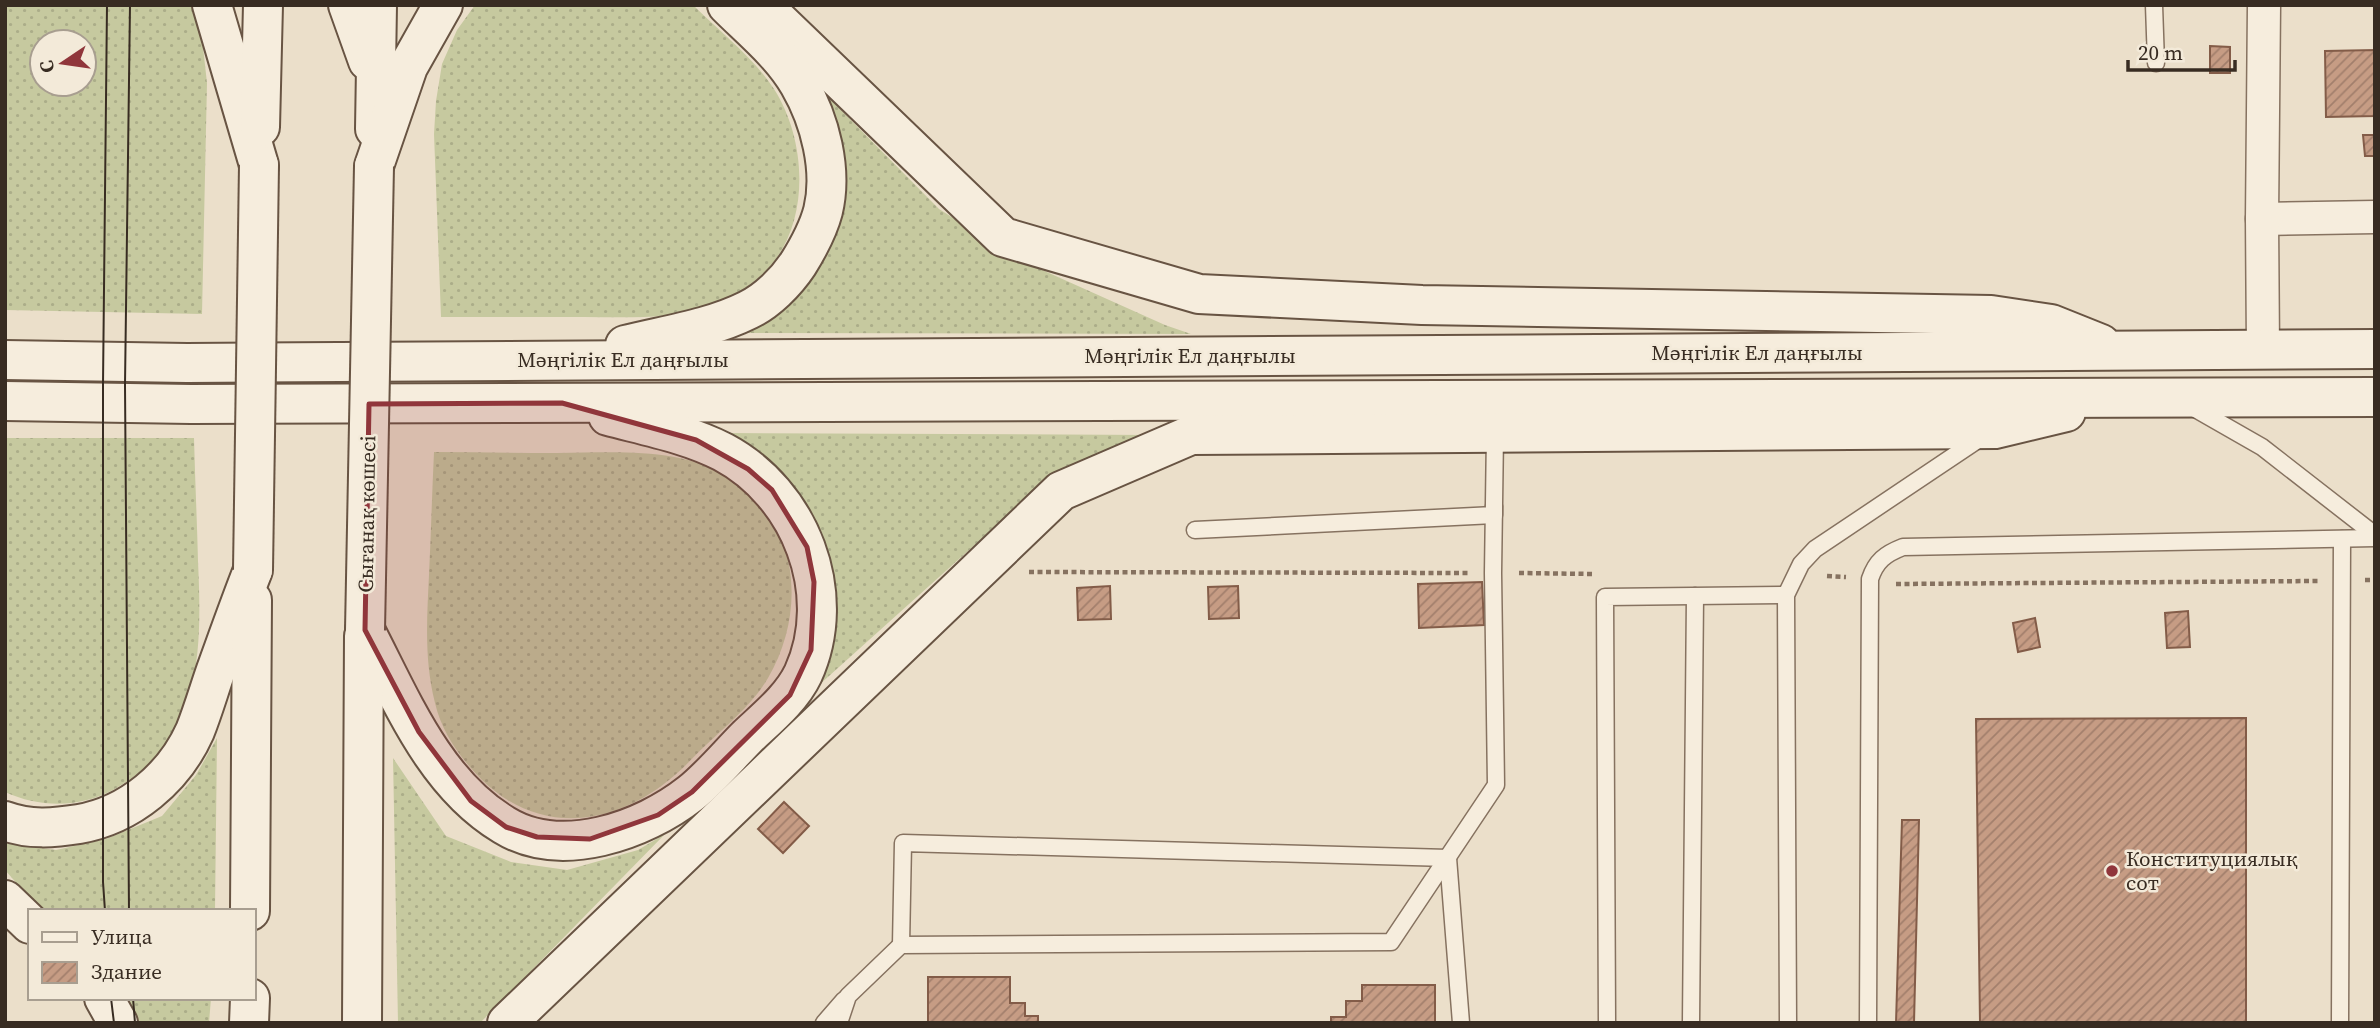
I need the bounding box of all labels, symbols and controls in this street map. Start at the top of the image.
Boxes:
north arrow [28,28,98,98]
scale bar [2128,28,2235,72]
text: 20 m [2138,38,2183,67]
text: С [32,58,60,76]
street label: Мәңгілік Ел даңғылы [1651,338,1863,367]
street label: Мәңгілік Ел даңғылы [1084,341,1296,370]
street label: Мәңгілік Ел даңғылы [517,345,729,374]
street label: Сығанақ көшесі [351,435,382,593]
place label: Конституциялық сот [2126,844,2298,897]
marker: Конституциялық сот [2104,863,2120,879]
legend [28,909,256,1000]
text: Улица [91,922,153,951]
text: Здание [91,957,162,986]

